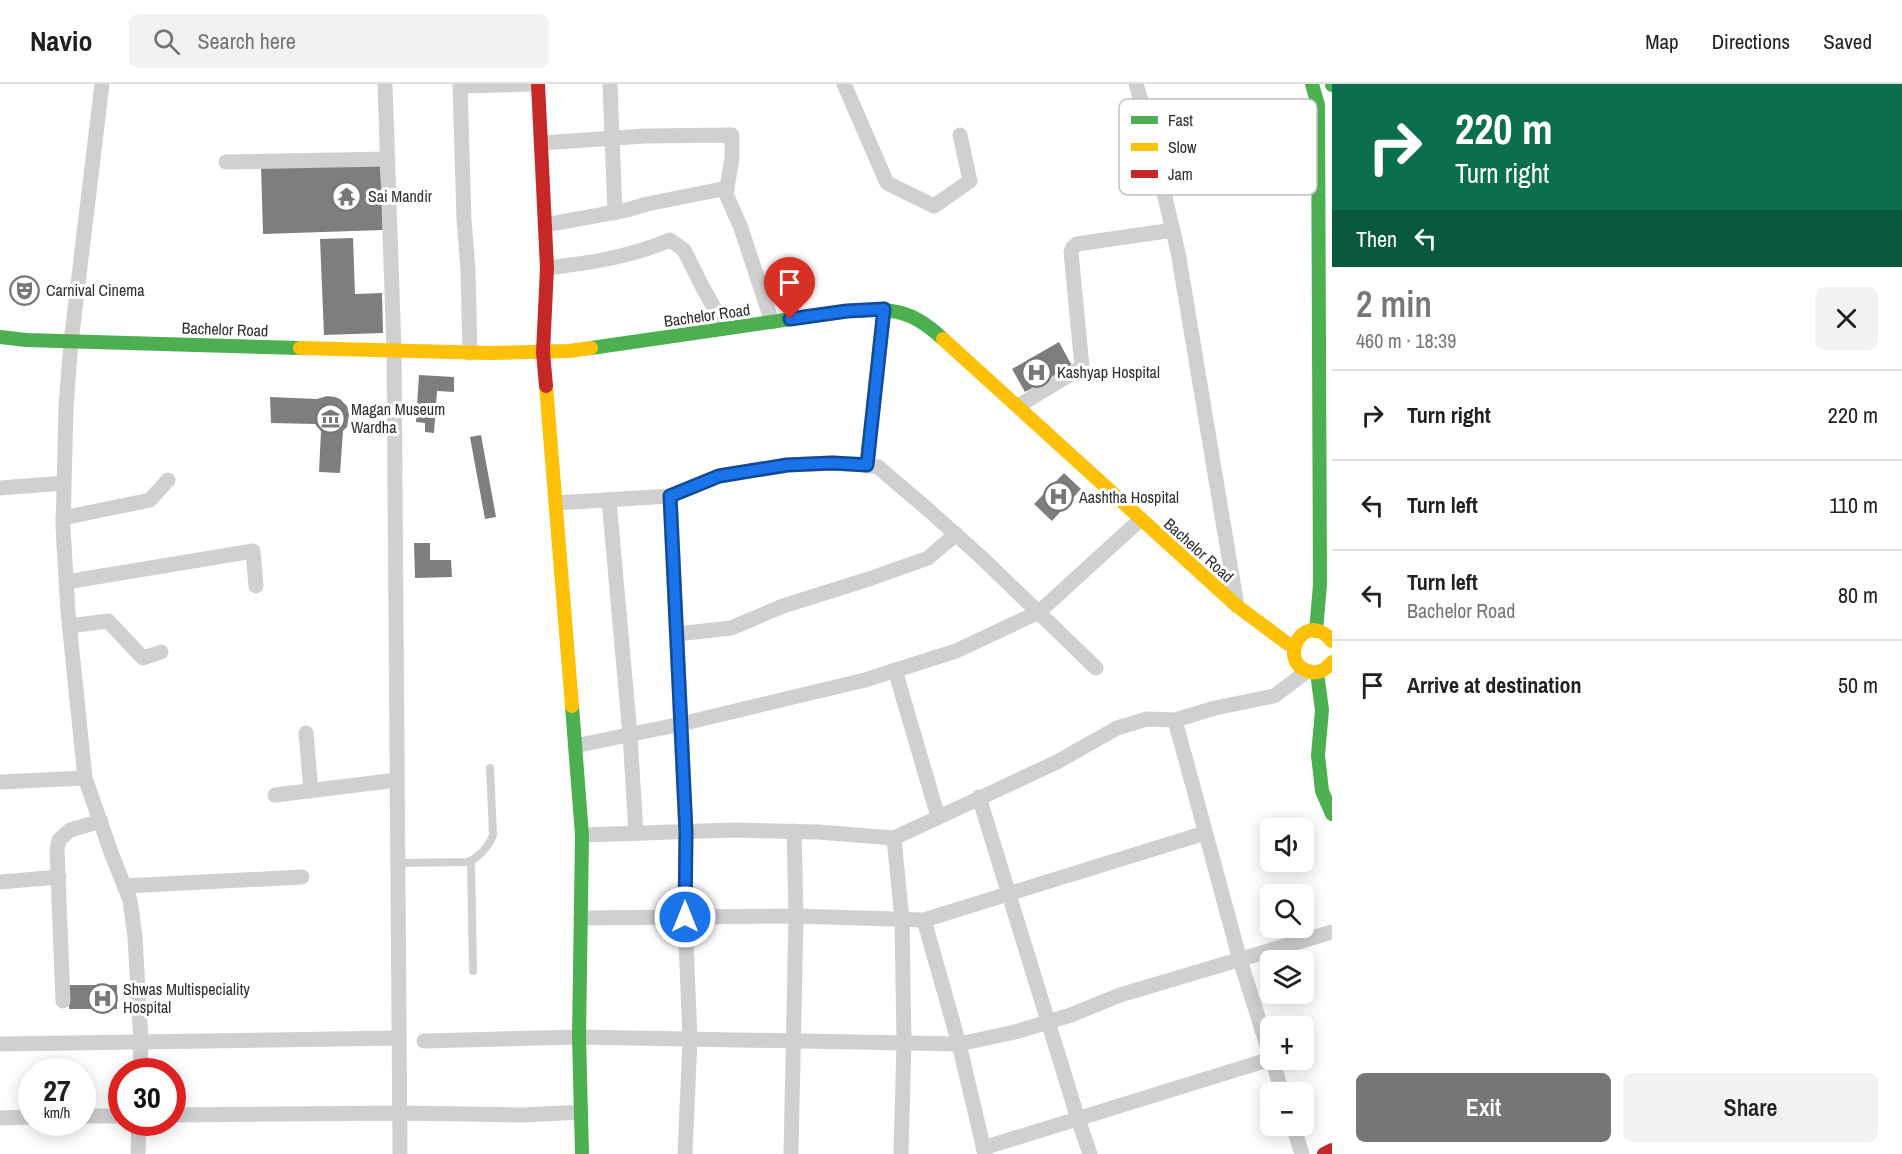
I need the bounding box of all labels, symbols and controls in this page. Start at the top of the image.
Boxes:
search box [129,14,549,68]
text: Navio [30,22,93,60]
icon: search [150,25,183,58]
text: Search here [198,26,296,56]
text: Map [1645,27,1679,56]
text: Directions [1712,27,1790,56]
text: Saved [1823,27,1872,56]
legend [1119,99,1317,195]
text: 220 m [1455,101,1553,157]
icon: right [1356,108,1434,186]
text: Fast [1168,109,1193,131]
text: Slow [1168,136,1197,158]
text: Turn right [1455,155,1549,191]
text: Jam [1168,163,1193,185]
temple icon: Sai Mandir [331,180,363,212]
place label: Sai Mandir [368,185,433,207]
icon: left [1409,222,1442,255]
text: Then [1356,224,1397,254]
pin [764,257,815,319]
icon: arrive [773,266,806,299]
theatre icon: Carnival Cinema [9,274,41,306]
place label: Carnival Cinema [46,279,145,301]
text: 2 min [1356,280,1432,328]
button: close [1815,287,1878,350]
street label: Bachelor Road [662,298,752,332]
street label: Bachelor Road [181,316,269,342]
text: 460 m · 18:39 [1356,327,1456,354]
hospital icon: Kashyap Hospital [1020,356,1052,388]
place label: Kashyap Hospital [1057,361,1160,383]
place label: Magan Museum Wardha [351,398,445,438]
icon: right [1356,399,1389,432]
text: Turn right [1407,400,1491,430]
text: 220 m [1828,400,1878,430]
museum icon: Magan Museum Wardha [314,402,346,434]
hospital icon: Aashtha Hospital [1042,481,1074,513]
place label: Aashtha Hospital [1078,486,1179,508]
icon: left [1356,489,1389,522]
text: Turn left [1407,490,1478,520]
text: 110 m [1829,490,1878,520]
street label: Bachelor Road [1159,513,1239,587]
text: Turn left [1407,567,1478,597]
icon: left [1356,579,1389,612]
text: 80 m [1838,580,1878,610]
text: Bachelor Road [1407,597,1515,624]
icon: arrive [1356,669,1389,702]
text: Arrive at destination [1407,670,1581,700]
text: 50 m [1838,670,1878,700]
map controls [1260,818,1314,1136]
button: sound [1260,818,1314,872]
button: search [1260,884,1314,938]
position arrow [653,885,717,949]
button: layers [1260,950,1314,1004]
place label: Shwas Multispeciality Hospital [123,978,250,1018]
hospital icon: Shwas Multispeciality Hospital [86,982,118,1014]
button: + [1260,1016,1314,1070]
speed limit sign: 30 [108,1058,186,1136]
text: 27 [43,1070,71,1110]
button: Exit [1356,1073,1611,1142]
button: Share [1623,1073,1878,1142]
button: − [1260,1082,1314,1136]
text: km/h [44,1102,70,1123]

